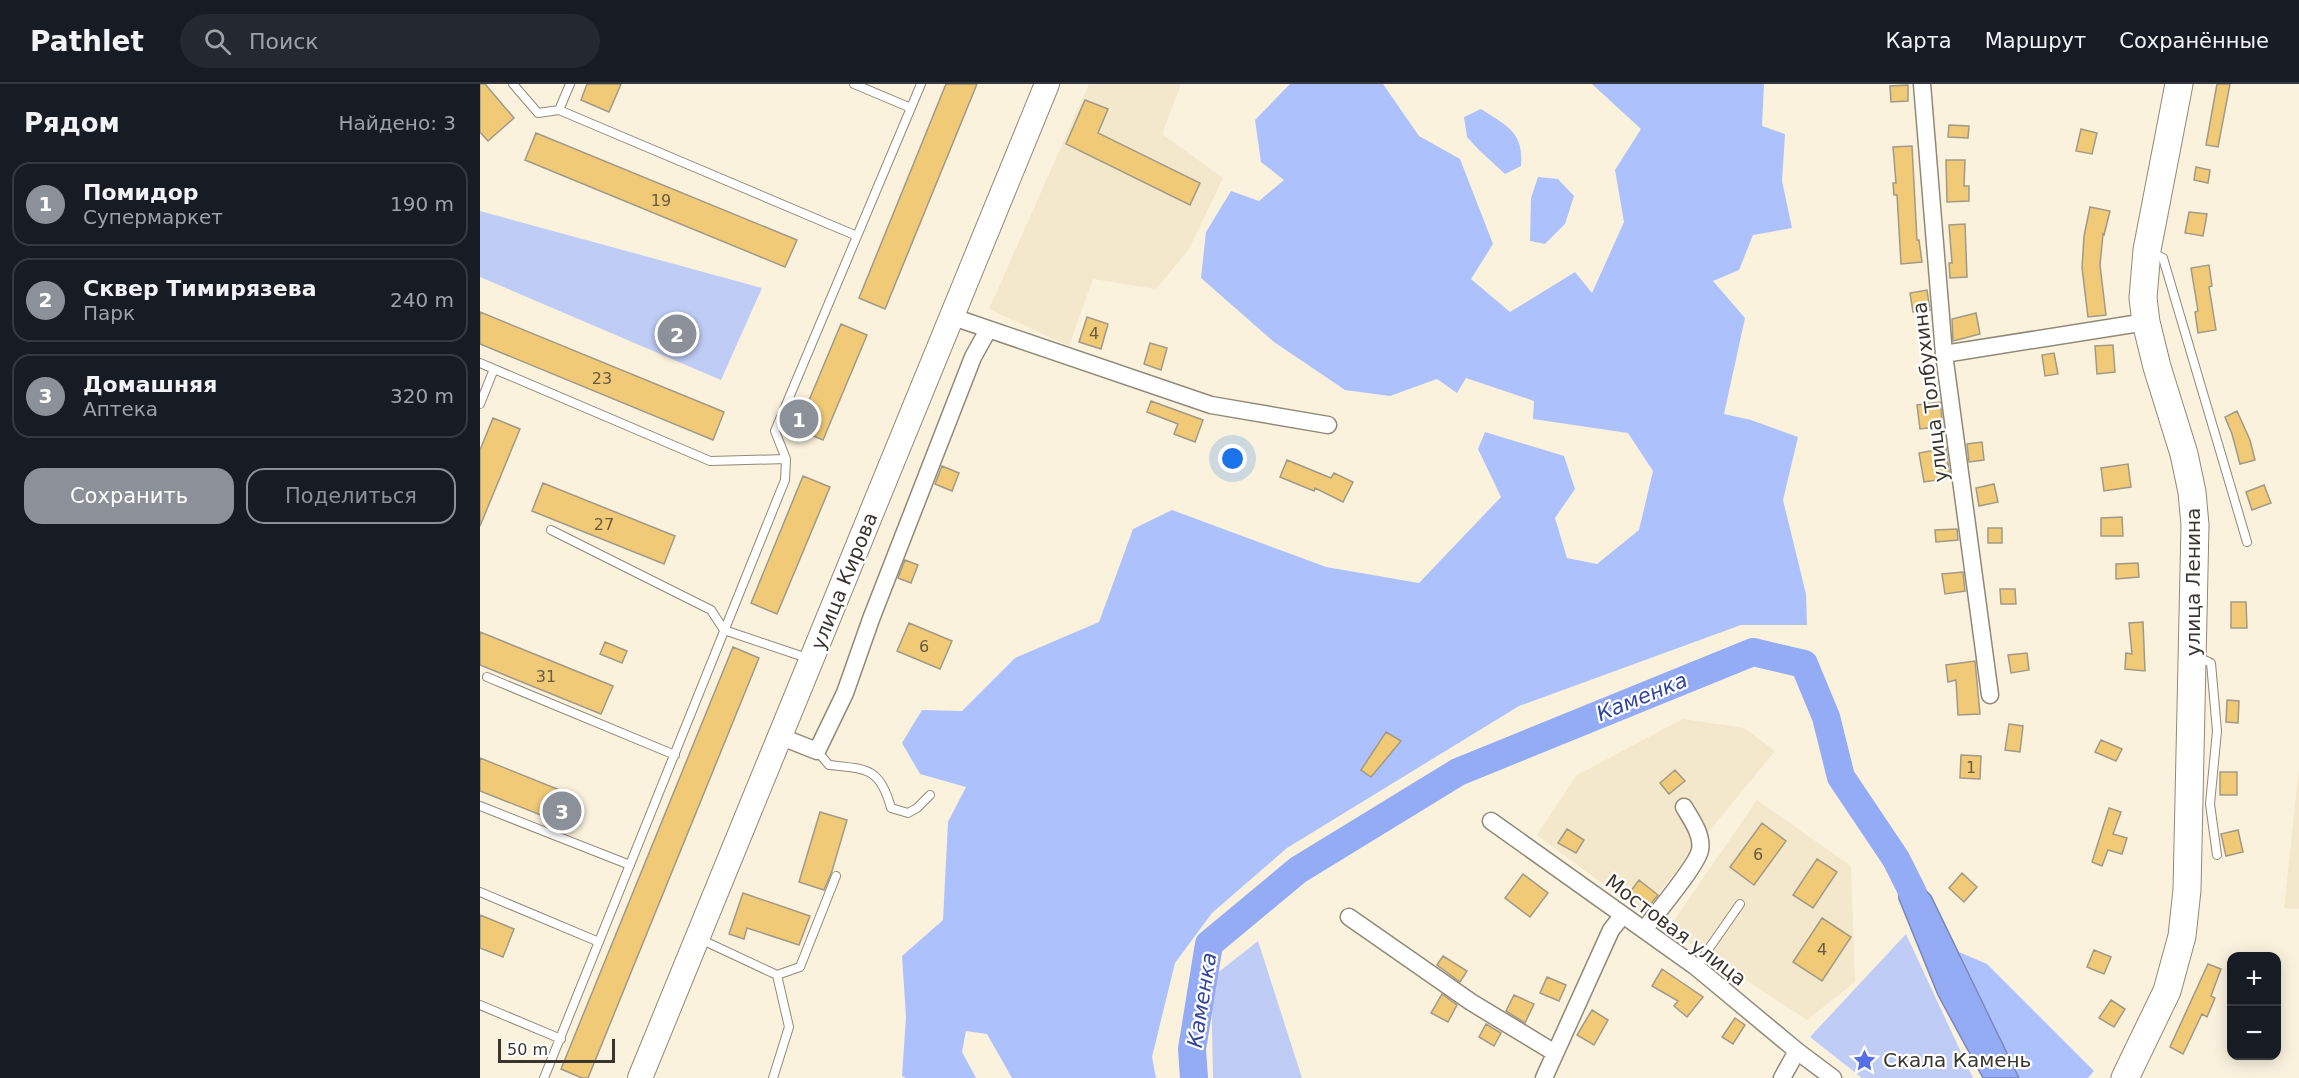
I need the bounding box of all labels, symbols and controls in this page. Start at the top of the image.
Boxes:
search box [180,14,600,68]
text: Pathlet [30,25,144,58]
icon: search [201,25,234,58]
text: Поиск [249,29,319,54]
text: Карта [1886,29,1952,53]
text: Маршрут [1985,29,2086,53]
text: Сохранённые [2119,29,2269,53]
text: Рядом [24,108,120,138]
text: Найдено: 3 [338,111,456,135]
text: Помидор [83,180,199,205]
house number: 19 [651,191,671,210]
text: 1 [39,192,52,216]
text: 190 m [390,192,454,216]
text: Супермаркет [83,205,223,229]
text: Сквер Тимирязева [83,276,317,301]
text: 2 [39,288,52,312]
text: 240 m [390,288,454,312]
text: Парк [83,301,135,325]
street label: улица Толбухина [1907,301,1953,483]
pin: 2 [658,312,696,356]
house number: 4 [1089,324,1099,343]
house number: 23 [592,369,612,388]
text: Домашняя [83,372,217,397]
text: 3 [39,384,52,408]
text: 320 m [390,384,454,408]
pin: 1 [780,396,818,442]
text: Аптека [83,397,158,421]
your location [1218,444,1247,473]
button: Сохранить [24,468,234,524]
button: Поделиться [246,468,456,524]
street label: улица Ленина [2181,508,2205,656]
street label: улица Кирова [806,509,882,653]
house number: 27 [594,515,614,534]
house number: 6 [919,637,929,656]
house number: 31 [536,667,556,686]
water label: Каменка [1593,668,1691,726]
house number: 1 [1966,758,1976,777]
pin: 3 [542,788,581,834]
house number: 6 [1753,845,1763,864]
street label: Мостовая улица [1601,869,1751,991]
house number: 4 [1817,940,1827,959]
water label: Каменка [1183,951,1221,1049]
map controls [2227,952,2281,1060]
button: + [2227,952,2281,1006]
button: − [2227,1006,2281,1060]
scale bar [498,1036,615,1064]
text: 50 m [507,1040,548,1059]
place icon: Скала Камень [1852,1047,1878,1073]
place label: Скала Камень [1883,1048,2031,1072]

